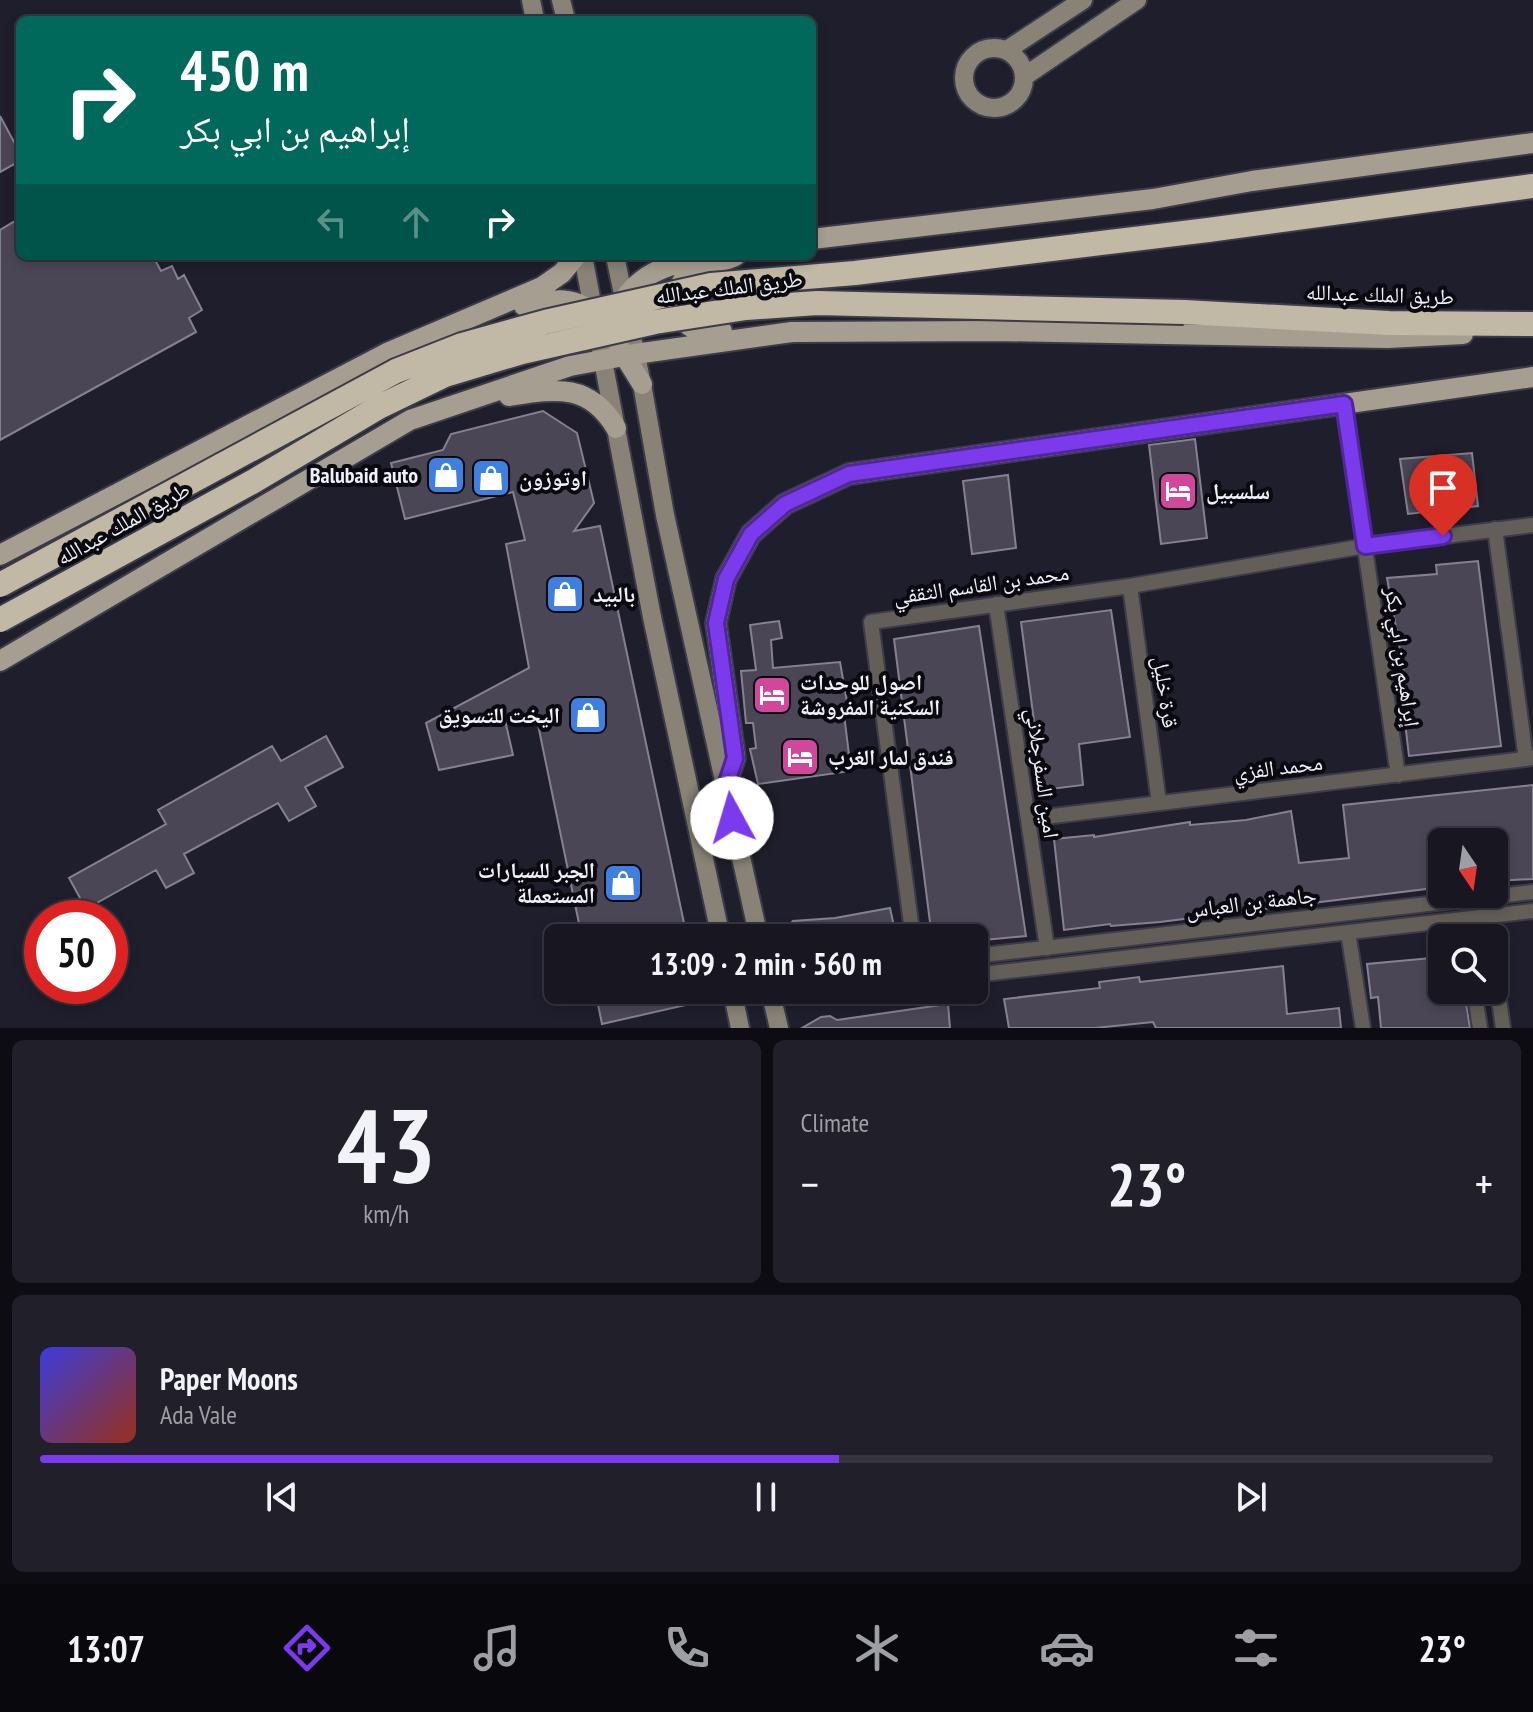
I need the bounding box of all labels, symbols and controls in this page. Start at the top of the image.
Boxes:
text: 450 m [180,34,309,106]
icon: right [48,48,152,152]
text: إبراهيم بن ابي بكر [180,105,410,152]
icon: left [310,200,354,244]
icon: ahead [394,200,438,244]
icon: right [478,200,522,244]
street label: طريق الملك عبدالله [654,264,804,310]
street label: طريق الملك عبدالله [1305,277,1455,311]
shop icon: Balubaid auto [425,454,467,496]
pin [1409,454,1477,536]
shop icon: اوتوزون [470,457,512,499]
place label: Balubaid auto [310,461,418,489]
place label: اوتوزون [519,464,587,492]
icon: arrive [1421,466,1465,510]
hotel icon: سلسبيل [1157,470,1199,512]
street label: طريق الملك عبدالله [51,475,195,571]
place label: سلسبيل [1206,477,1270,505]
street label: محمد بن القاسم الثقفي [891,558,1071,614]
shop icon: بالبيد [544,573,586,615]
place label: بالبيد [593,580,635,608]
street label: إبراهيم بن ابي بكر [1376,585,1427,729]
street label: قرة خليل [1147,654,1185,730]
place label: اصول للوحدات السكنية المفروشة [800,668,940,721]
hotel icon: اصول للوحدات السكنية المفروشة [751,674,793,716]
shop icon: اليخت للتسويق [567,694,609,736]
place label: اليخت للتسويق [439,701,560,729]
street label: امين السفرجلاني [1016,706,1066,840]
hotel icon: فندق لمار الغرب [779,736,821,778]
place label: فندق لمار الغرب [828,743,954,771]
street label: محمد الفزي [1232,748,1325,790]
position arrow [690,776,774,860]
north arrow [1428,828,1508,908]
map controls [1428,828,1508,1004]
place label: الجبر للسيارات المستعملة [478,856,595,909]
shop icon: الجبر للسيارات المستعملة [602,862,644,904]
street label: جاهمة بن العباس [1184,880,1318,924]
speed limit sign: 50 [24,900,128,1004]
button: search [1428,924,1508,1004]
text: 13:09 · 2 min · 560 m [650,944,882,983]
text: 43 [337,1077,436,1212]
text: Climate [801,1106,869,1139]
text: 23° [1107,1145,1186,1223]
text: − [801,1155,819,1212]
text: + [1475,1155,1493,1212]
text: km/h [363,1197,409,1230]
text: Paper Moons [160,1359,298,1398]
text: Ada Vale [160,1398,237,1431]
icon: previous [260,1475,304,1519]
icon: pause [744,1475,788,1519]
icon: next [1229,1475,1273,1519]
icon: directions [279,1620,335,1676]
icon: music [469,1620,525,1676]
icon: phone [659,1620,715,1676]
icon: climate [849,1620,905,1676]
icon: car [1039,1620,1095,1676]
icon: filters [1228,1620,1284,1676]
text: 13:07 [67,1625,145,1672]
text: 23° [1418,1625,1466,1672]

